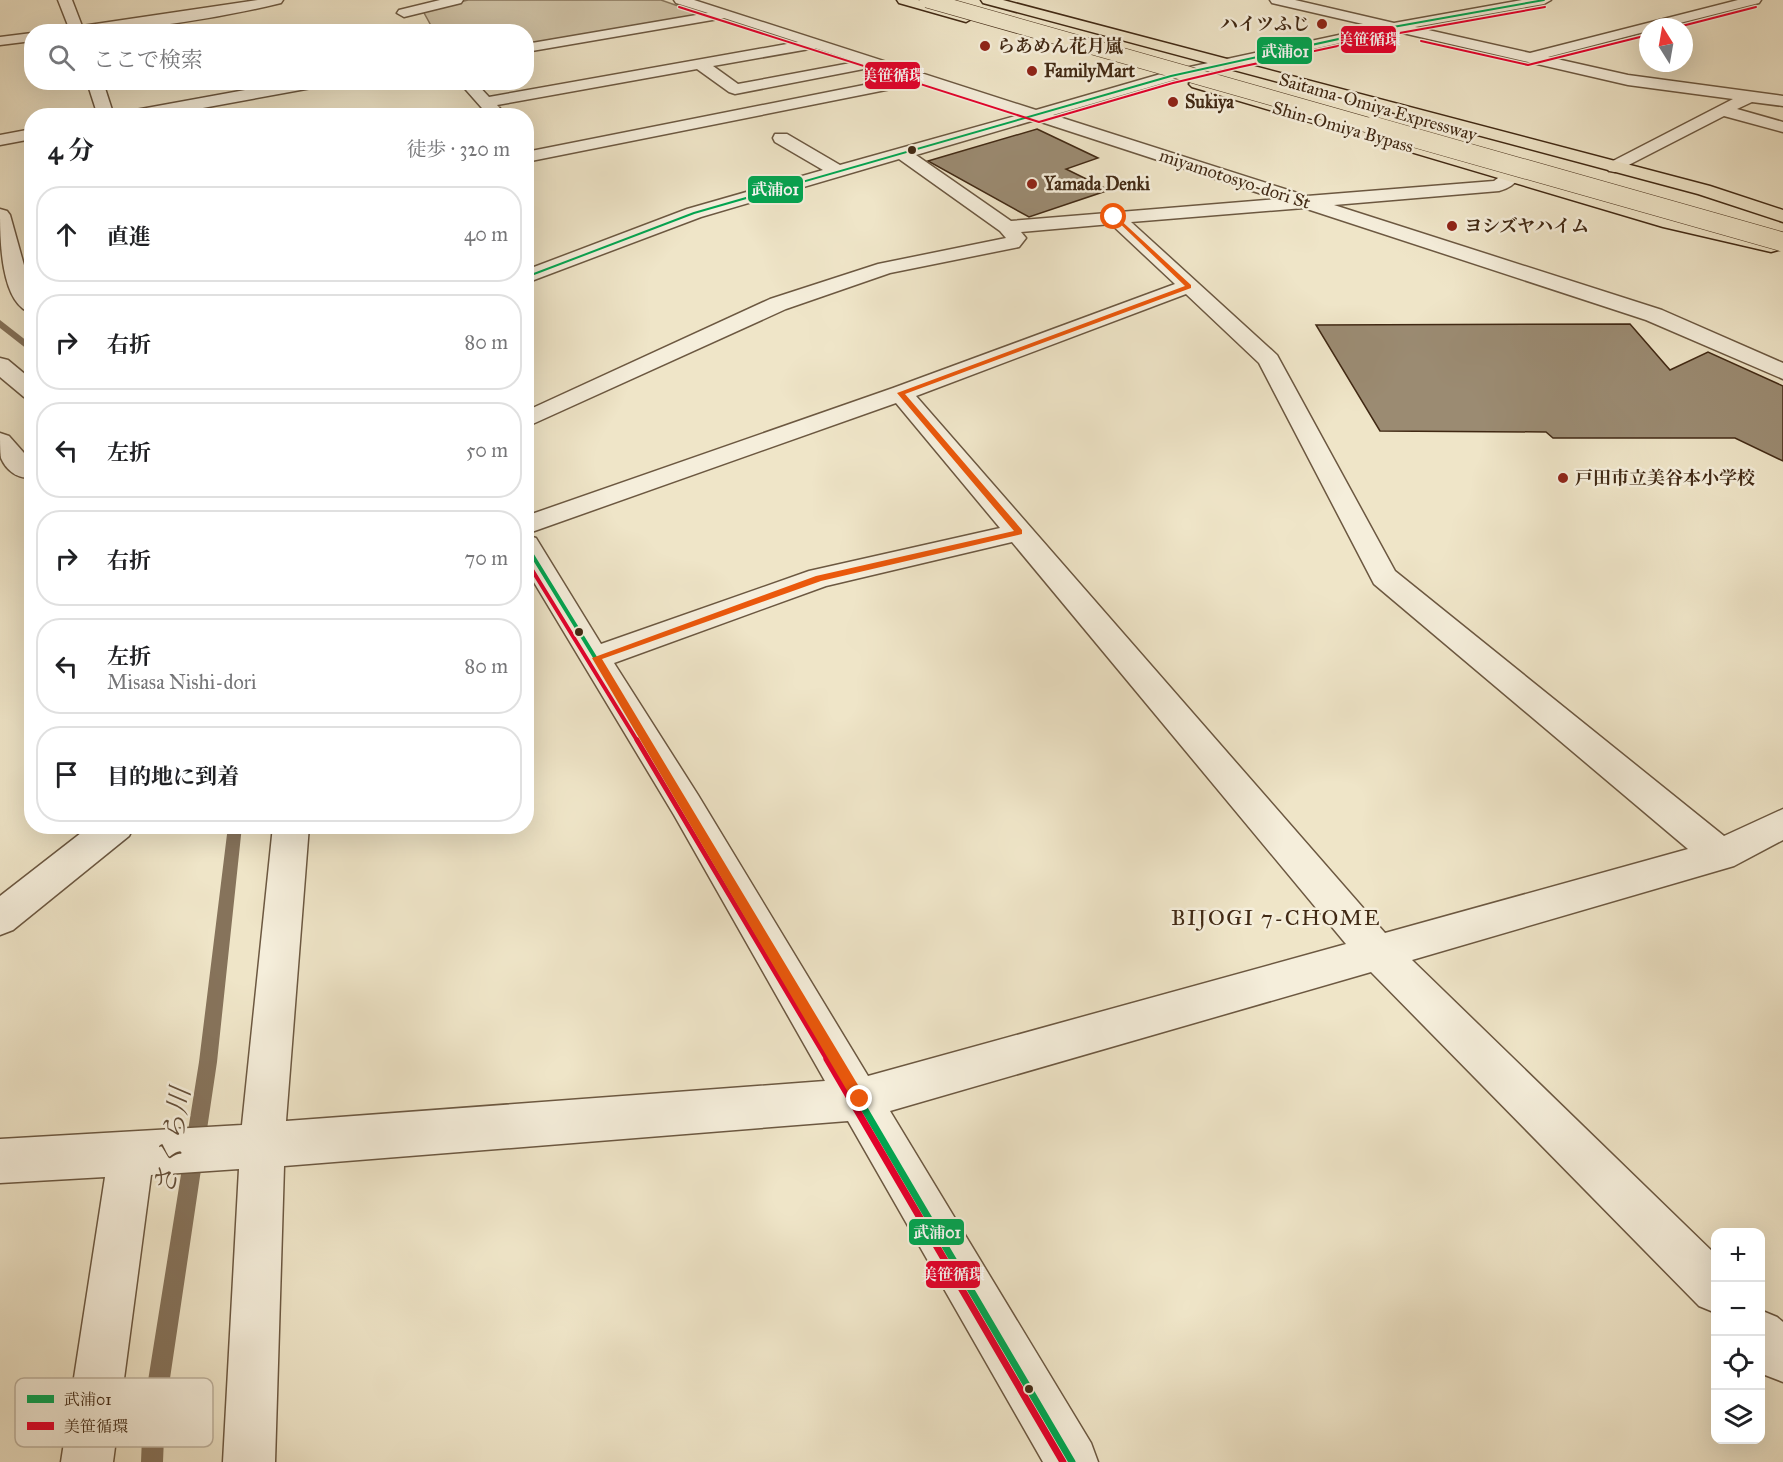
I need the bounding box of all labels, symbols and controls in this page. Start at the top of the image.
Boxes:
place label: ハイツふじ [1220,13,1310,35]
marker: ハイツふじ [1315,17,1329,31]
north arrow [1639,18,1693,72]
search box [24,24,534,90]
line badge: 美笹循環 [1340,25,1397,54]
text: 美笹循環 [1337,30,1401,49]
place label: らあめん花月嵐 [997,35,1123,57]
line badge: 武浦01 [1256,36,1313,65]
marker: らあめん花月嵐 [978,39,992,53]
icon: search [45,41,78,74]
text: 武浦01 [1261,42,1309,61]
text: ここで検索 [93,46,203,73]
place label: FamilyMart [1044,60,1136,83]
line badge: 美笹循環 [864,61,921,90]
marker: FamilyMart [1025,64,1039,78]
text: 美笹循環 [861,66,925,85]
street label: Saitama-Omiya Expressway [1276,68,1480,146]
place label: Sukiya [1185,91,1234,114]
marker: Sukiya [1166,95,1180,109]
street label: Shin-Omiya Bypass [1270,96,1416,158]
text: 4 分 [48,134,94,166]
text: 徒歩 · 320 m [406,137,510,161]
unlabelled marker [906,144,918,156]
street label: miyamotosyo-dori St [1157,144,1314,214]
place label: Yamada Denki [1043,173,1151,195]
line badge: 武浦01 [747,175,804,204]
marker: Yamada Denki [1025,177,1039,191]
text: 武浦01 [751,180,799,199]
route start [1100,203,1126,229]
place label: ヨシズヤハイム [1464,215,1589,237]
icon: ahead [50,218,83,251]
marker: ヨシズヤハイム [1445,219,1459,233]
text: 40 m [464,222,508,246]
text: 直進 [107,223,151,250]
icon: right [50,326,83,359]
text: 80 m [465,330,508,354]
text: 右折 [107,331,151,358]
icon: left [50,434,83,467]
text: 50 m [466,438,508,462]
text: 左折 [107,439,151,466]
place label: 戸田市立美谷本小学校 [1575,467,1755,489]
marker: 戸田市立美谷本小学校 [1556,471,1570,485]
icon: right [50,542,83,575]
text: 70 m [465,546,508,570]
text: 右折 [107,547,151,574]
unlabelled marker [573,626,585,638]
text: 左折 [107,643,151,670]
icon: left [50,650,83,683]
text: 80 m [465,654,508,678]
text: Misasa Nishi-dori [107,670,257,694]
icon: arrive [50,758,83,791]
text: 目的地に到着 [107,763,239,790]
district label: BIJOGI 7-CHOME [1171,904,1381,931]
water label: さくら川 [147,1082,197,1197]
route end [846,1085,872,1111]
line badge: 武浦01 [908,1218,965,1246]
text: 武浦01 [913,1223,961,1242]
map controls [1711,1228,1765,1444]
button: + [1711,1228,1765,1282]
line badge: 美笹循環 [925,1260,981,1289]
text: 美笹循環 [921,1265,985,1284]
button: − [1711,1282,1765,1336]
button: locate [1711,1336,1765,1390]
legend [15,1378,213,1447]
unlabelled marker [1023,1383,1035,1395]
text: 武浦01 [64,1390,112,1409]
button: layers [1711,1390,1765,1444]
text: 美笹循環 [64,1417,128,1436]

